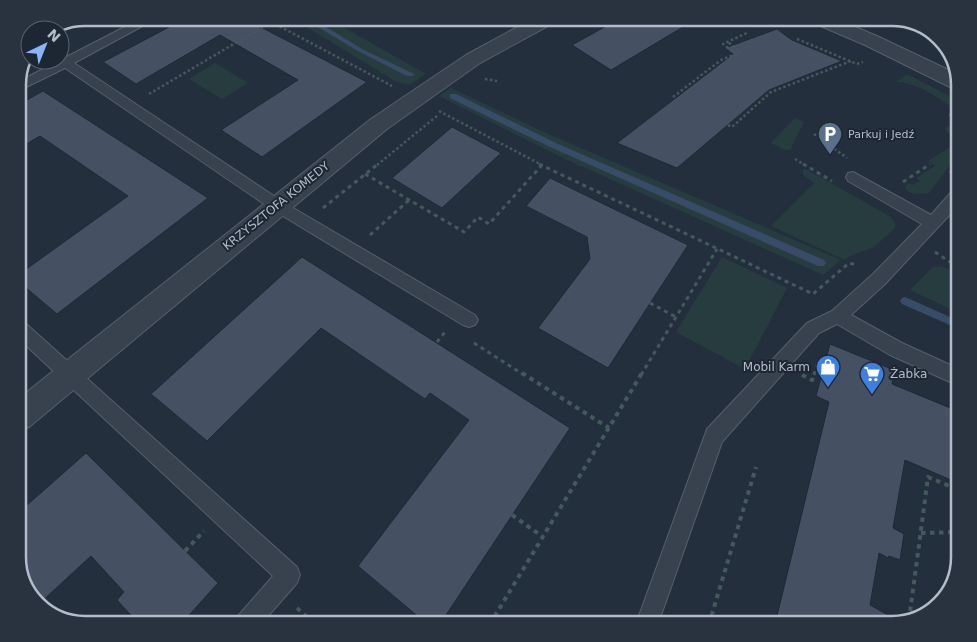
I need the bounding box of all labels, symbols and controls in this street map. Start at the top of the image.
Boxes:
north arrow [20,20,70,70]
text: N [44,26,64,45]
parking icon: Parkuj i Jedź [817,121,843,155]
place label: Parkuj i Jedź [848,128,915,141]
street label: KRZYSZTOFA KOMEDY [220,158,332,253]
shop icon: Mobil Karm [815,354,841,388]
place label: Mobil Karm [743,360,810,374]
supermarket icon: Żabka [859,361,885,395]
place label: Żabka [890,366,927,381]

